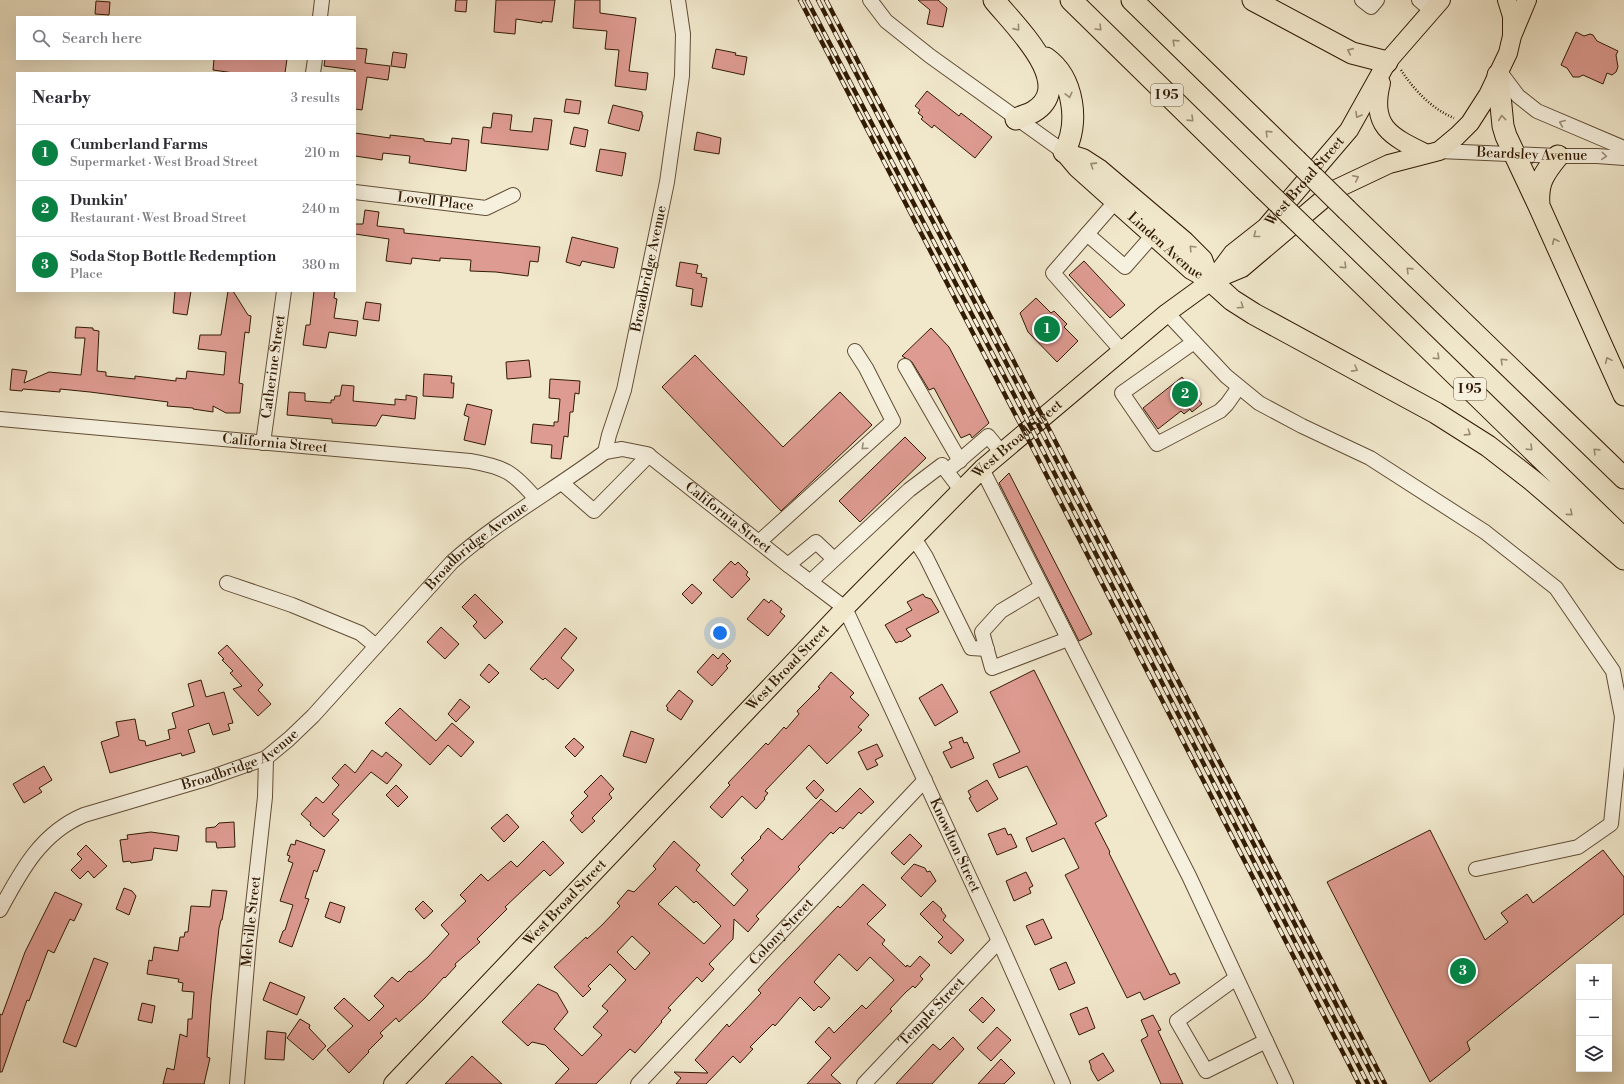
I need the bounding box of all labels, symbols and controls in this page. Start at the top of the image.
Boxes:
search box [16,16,356,60]
one-way arrow [1094,23,1102,31]
one-way arrow [1012,24,1019,31]
icon: search [30,27,52,49]
text: Search here [62,29,142,48]
one-way arrow [1172,39,1180,47]
one-way arrow [1347,48,1355,56]
road number: I 95 [1151,84,1183,106]
text: Nearby [32,87,91,109]
text: 3 results [291,90,340,106]
one-way arrow [1065,92,1073,98]
one-way arrow [1355,110,1362,118]
one-way arrow [1186,114,1194,122]
one-way arrow [1498,115,1507,121]
one-way arrow [1559,119,1566,127]
one-way arrow [1265,130,1273,138]
street label: West Broad Street [1261,133,1348,231]
text: Cumberland Farms [70,135,208,154]
street label: Beardsley Avenue [1475,144,1587,165]
text: 1 [42,145,48,161]
text: 210 m [305,145,340,161]
one-way arrow [1601,152,1607,161]
text: Supermarket · West Broad Street [70,154,258,170]
one-way arrow [1090,162,1097,169]
one-way arrow [1352,176,1359,183]
street label: Lovell Place [396,188,475,215]
text: Dunkin' [70,191,127,210]
text: 2 [41,201,49,217]
text: 240 m [302,201,340,217]
street label: Broadbridge Avenue [627,204,671,335]
street label: Linden Avenue [1124,208,1206,284]
text: Restaurant · West Broad Street [70,210,247,226]
one-way arrow [1253,230,1260,237]
one-way arrow [1552,237,1560,245]
one-way arrow [1189,245,1197,253]
text: Soda Stop Bottle Redemption [70,247,276,266]
text: 3 [41,257,49,273]
text: 380 m [302,257,340,273]
one-way arrow [1339,262,1346,269]
text: Place [70,266,102,282]
one-way arrow [1406,267,1414,275]
one-way arrow [1237,301,1244,308]
street label: Catherine Street [257,314,290,420]
pin: 1 [1034,314,1060,344]
one-way arrow [1432,352,1440,360]
one-way arrow [1605,356,1613,364]
one-way arrow [1500,358,1508,366]
one-way arrow [1351,364,1358,371]
road number: I 95 [1454,378,1486,400]
pin: 2 [1172,379,1198,409]
street label: West Broad Street [968,396,1066,483]
one-way arrow [1464,428,1471,436]
street label: California Street [222,430,328,457]
one-way arrow [861,443,869,450]
one-way arrow [1525,443,1533,450]
one-way arrow [1593,448,1601,456]
street label: California Street [681,478,775,558]
street label: Broadbridge Avenue [421,498,532,595]
one-way arrow [1566,509,1573,516]
street label: West Broad Street [742,621,834,716]
your location [710,623,730,643]
street label: Broadbridge Avenue [178,725,303,795]
street label: Knowlton Street [925,795,984,895]
street label: West Broad Street [519,856,610,950]
street label: Melville Street [238,875,265,968]
street label: Colony Street [746,895,817,969]
pin: 3 [1450,956,1476,986]
map controls [1576,964,1612,1072]
button: + [1576,964,1612,1000]
street label: Temple Street [895,974,969,1050]
button: − [1576,1000,1612,1036]
button: layers [1576,1036,1612,1072]

